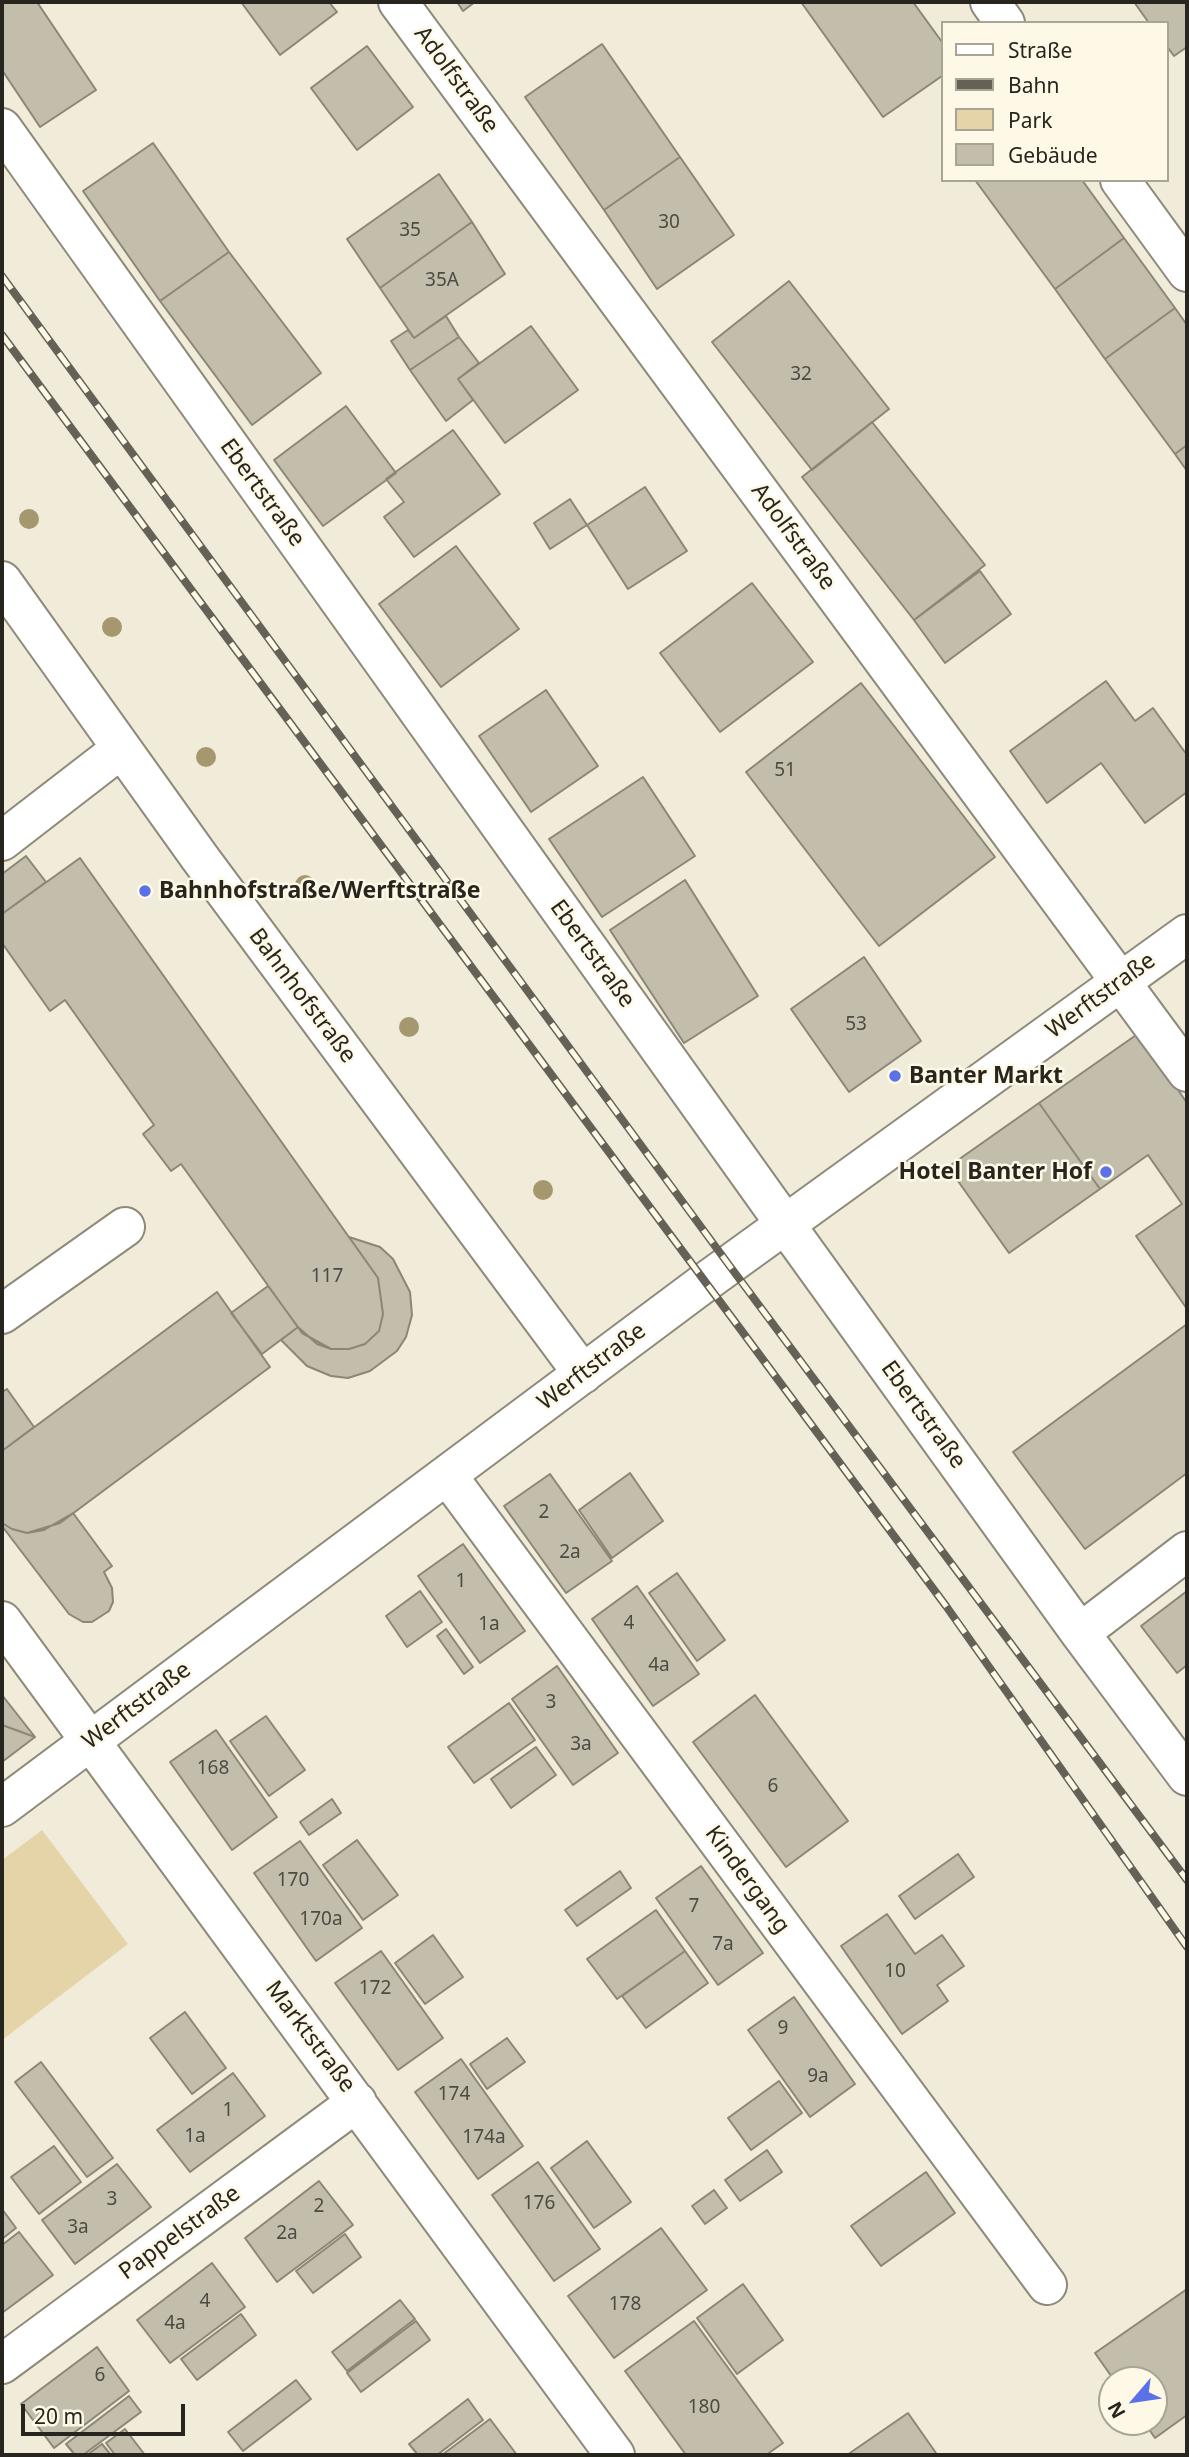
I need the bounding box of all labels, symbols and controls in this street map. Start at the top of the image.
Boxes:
street label: Adolfstraße [408,21,504,139]
legend [940,21,1168,182]
text: Straße [1008,36,1072,64]
text: Bahn [1008,71,1059,99]
text: Park [1008,106,1052,134]
text: Gebäude [1008,141,1098,169]
house number: 30 [658,212,680,234]
house number: 35 [399,220,421,242]
house number: 35A [425,270,459,292]
house number: 32 [790,364,812,386]
street label: Ebertstraße [214,434,310,552]
street label: Adolfstraße [745,478,841,596]
house number: 51 [774,760,796,782]
place label: Bahnhofstraße/Werftstraße [159,877,481,905]
marker: Bahnhofstraße/Werftstraße [137,883,153,899]
street label: Ebertstraße [544,895,640,1013]
street label: Bahnhofstraße [243,923,361,1069]
street label: Werftstraße [1041,947,1161,1045]
house number: 53 [845,1014,867,1036]
place label: Banter Markt [909,1062,1063,1090]
marker: Banter Markt [887,1068,903,1084]
place label: Hotel Banter Hof [899,1158,1092,1186]
marker: Hotel Banter Hof [1098,1164,1114,1180]
house number: 117 [311,1266,343,1288]
street label: Werftstraße [532,1317,652,1417]
street label: Ebertstraße [875,1356,971,1474]
house number: 2 [539,1502,549,1524]
house number: 2a [559,1542,581,1564]
house number: 1 [456,1571,466,1593]
house number: 4 [624,1613,634,1635]
house number: 1a [478,1614,500,1636]
house number: 4a [648,1655,670,1677]
street label: Werftstraße [77,1656,197,1756]
house number: 3 [546,1692,556,1714]
house number: 3a [570,1734,592,1756]
house number: 168 [197,1758,229,1780]
house number: 6 [768,1776,778,1798]
street label: Kindergang [699,1821,795,1939]
house number: 170 [277,1870,309,1892]
house number: 7 [689,1896,699,1918]
house number: 170a [299,1909,343,1931]
house number: 7a [712,1934,734,1956]
house number: 10 [884,1961,906,1983]
street label: Marktstraße [259,1976,361,2098]
house number: 172 [359,1978,391,2000]
house number: 9 [778,2018,788,2040]
house number: 9a [807,2066,829,2088]
house number: 174 [438,2084,470,2106]
house number: 1 [223,2100,233,2122]
house number: 1a [184,2126,206,2148]
house number: 174a [462,2127,506,2149]
street label: Pappelstraße [114,2180,246,2286]
house number: 3 [107,2189,117,2211]
house number: 176 [523,2193,555,2215]
house number: 2 [314,2196,324,2218]
house number: 3a [67,2217,89,2239]
house number: 2a [276,2223,298,2245]
house number: 4 [200,2291,210,2313]
house number: 178 [609,2294,641,2316]
house number: 4a [164,2313,186,2335]
house number: 6 [95,2365,105,2387]
north arrow [1098,2366,1168,2436]
scale bar [24,2390,189,2434]
house number: 180 [688,2397,720,2419]
text: N [1101,2397,1132,2423]
text: 20 m [34,2402,83,2430]

